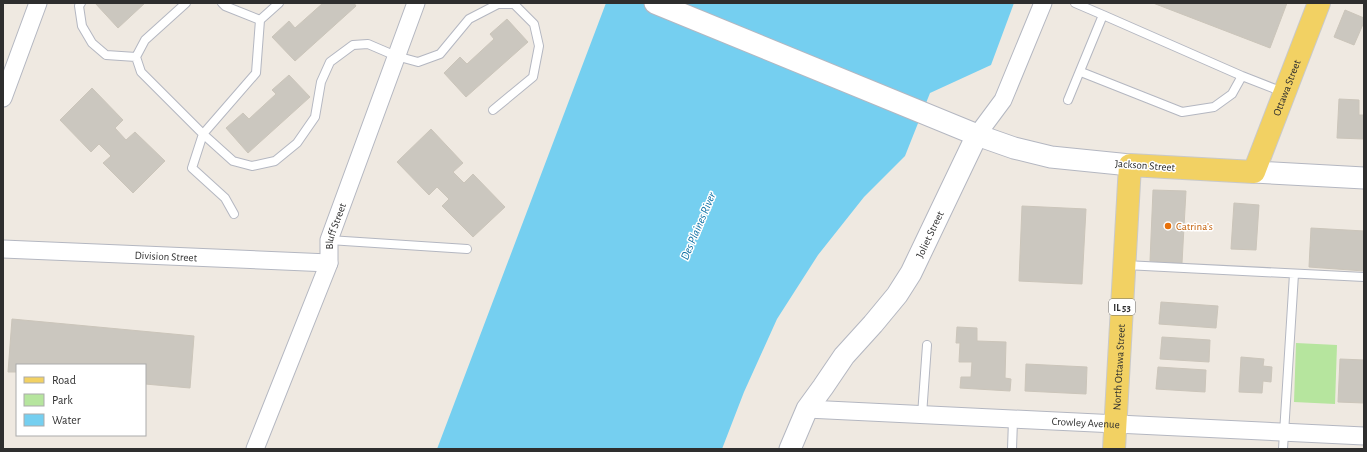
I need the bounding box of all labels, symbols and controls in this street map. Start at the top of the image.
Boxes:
street label: Ottawa Street [1271,58,1303,117]
street label: Jackson Street [1115,158,1176,173]
water label: Des Plaines River [678,189,718,262]
street label: Bluff Street [324,201,348,249]
street label: Joliet Street [914,209,946,260]
marker: Catrina’s [1163,221,1173,231]
place label: Catrina’s [1176,221,1213,232]
street label: Division Street [134,250,198,263]
road number: IL 53 [1109,299,1135,315]
street label: North Ottawa Street [1111,323,1127,411]
legend [16,364,146,436]
text: Road [52,374,76,386]
text: Park [52,394,73,406]
text: Water [52,414,81,426]
street label: Crowley Avenue [1051,416,1120,430]

